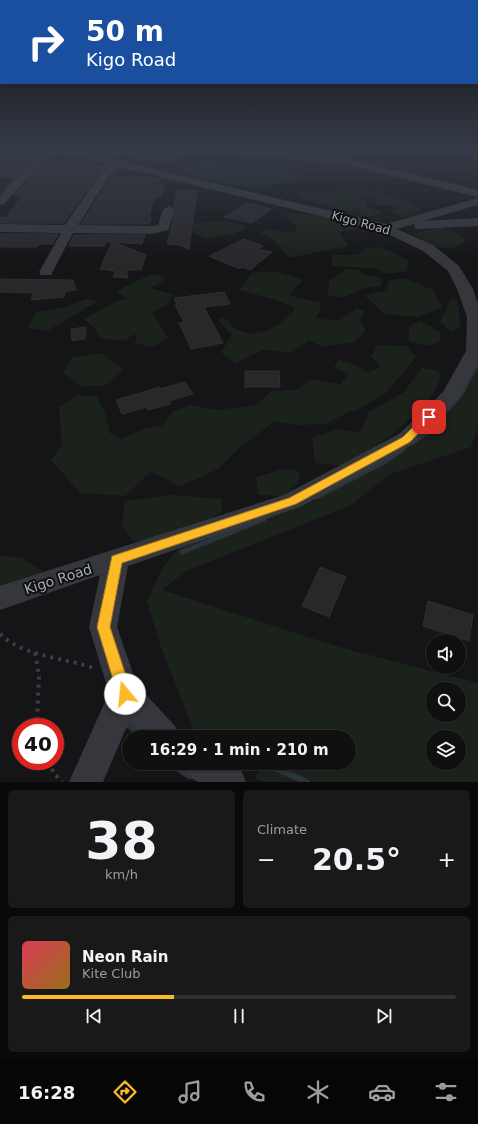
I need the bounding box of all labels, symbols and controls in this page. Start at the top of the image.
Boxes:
text: 50 m [86,15,164,48]
icon: right [20,16,72,68]
text: Kigo Road [86,49,176,70]
street label: Kigo Road [330,208,392,238]
pin [412,400,446,434]
icon: arrive [418,406,440,428]
street label: Kigo Road [22,561,94,597]
map controls [426,634,466,770]
button: sound [426,634,466,674]
position arrow [104,673,146,715]
button: search [426,682,466,722]
speed limit sign: 40 [12,718,64,770]
button: layers [426,730,466,770]
text: 16:29 · 1 min · 210 m [149,741,329,759]
text: 38 [85,811,158,871]
text: Climate [257,822,307,837]
text: 20.5° [312,842,401,877]
text: − [257,847,275,872]
text: + [438,847,456,872]
text: km/h [105,867,138,882]
text: Neon Rain [82,948,168,966]
text: Kite Club [82,966,141,981]
icon: previous [83,1005,105,1027]
icon: pause [228,1005,250,1027]
icon: next [373,1005,395,1027]
icon: directions [111,1078,139,1106]
icon: music [176,1078,204,1106]
icon: phone [240,1078,268,1106]
icon: climate [304,1078,332,1106]
icon: car [368,1078,396,1106]
icon: filters [432,1078,460,1106]
text: 16:28 [18,1082,75,1103]

